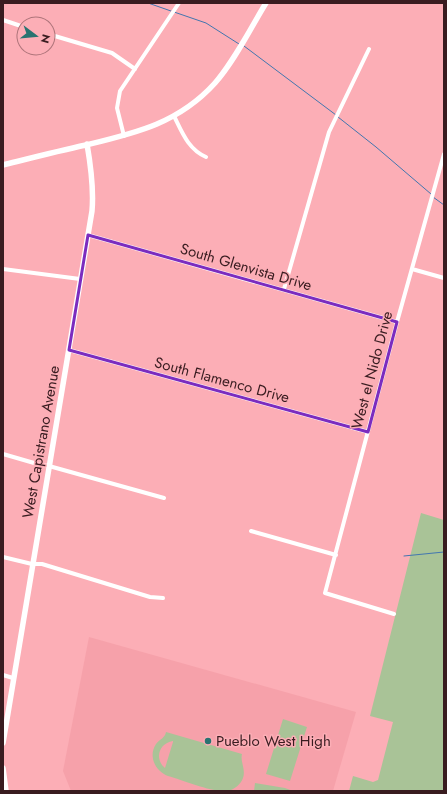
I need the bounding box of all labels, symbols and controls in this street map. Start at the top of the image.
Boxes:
north arrow [16,16,56,56]
text: N [37,32,55,45]
street label: South Glenvista Drive [178,238,315,296]
street label: West el Nido Drive [346,308,398,431]
street label: South Flamenco Drive [152,351,292,409]
street label: West Capistrano Avenue [17,364,65,520]
place label: Pueblo West High [216,730,331,752]
marker: Pueblo West High [203,736,213,746]

